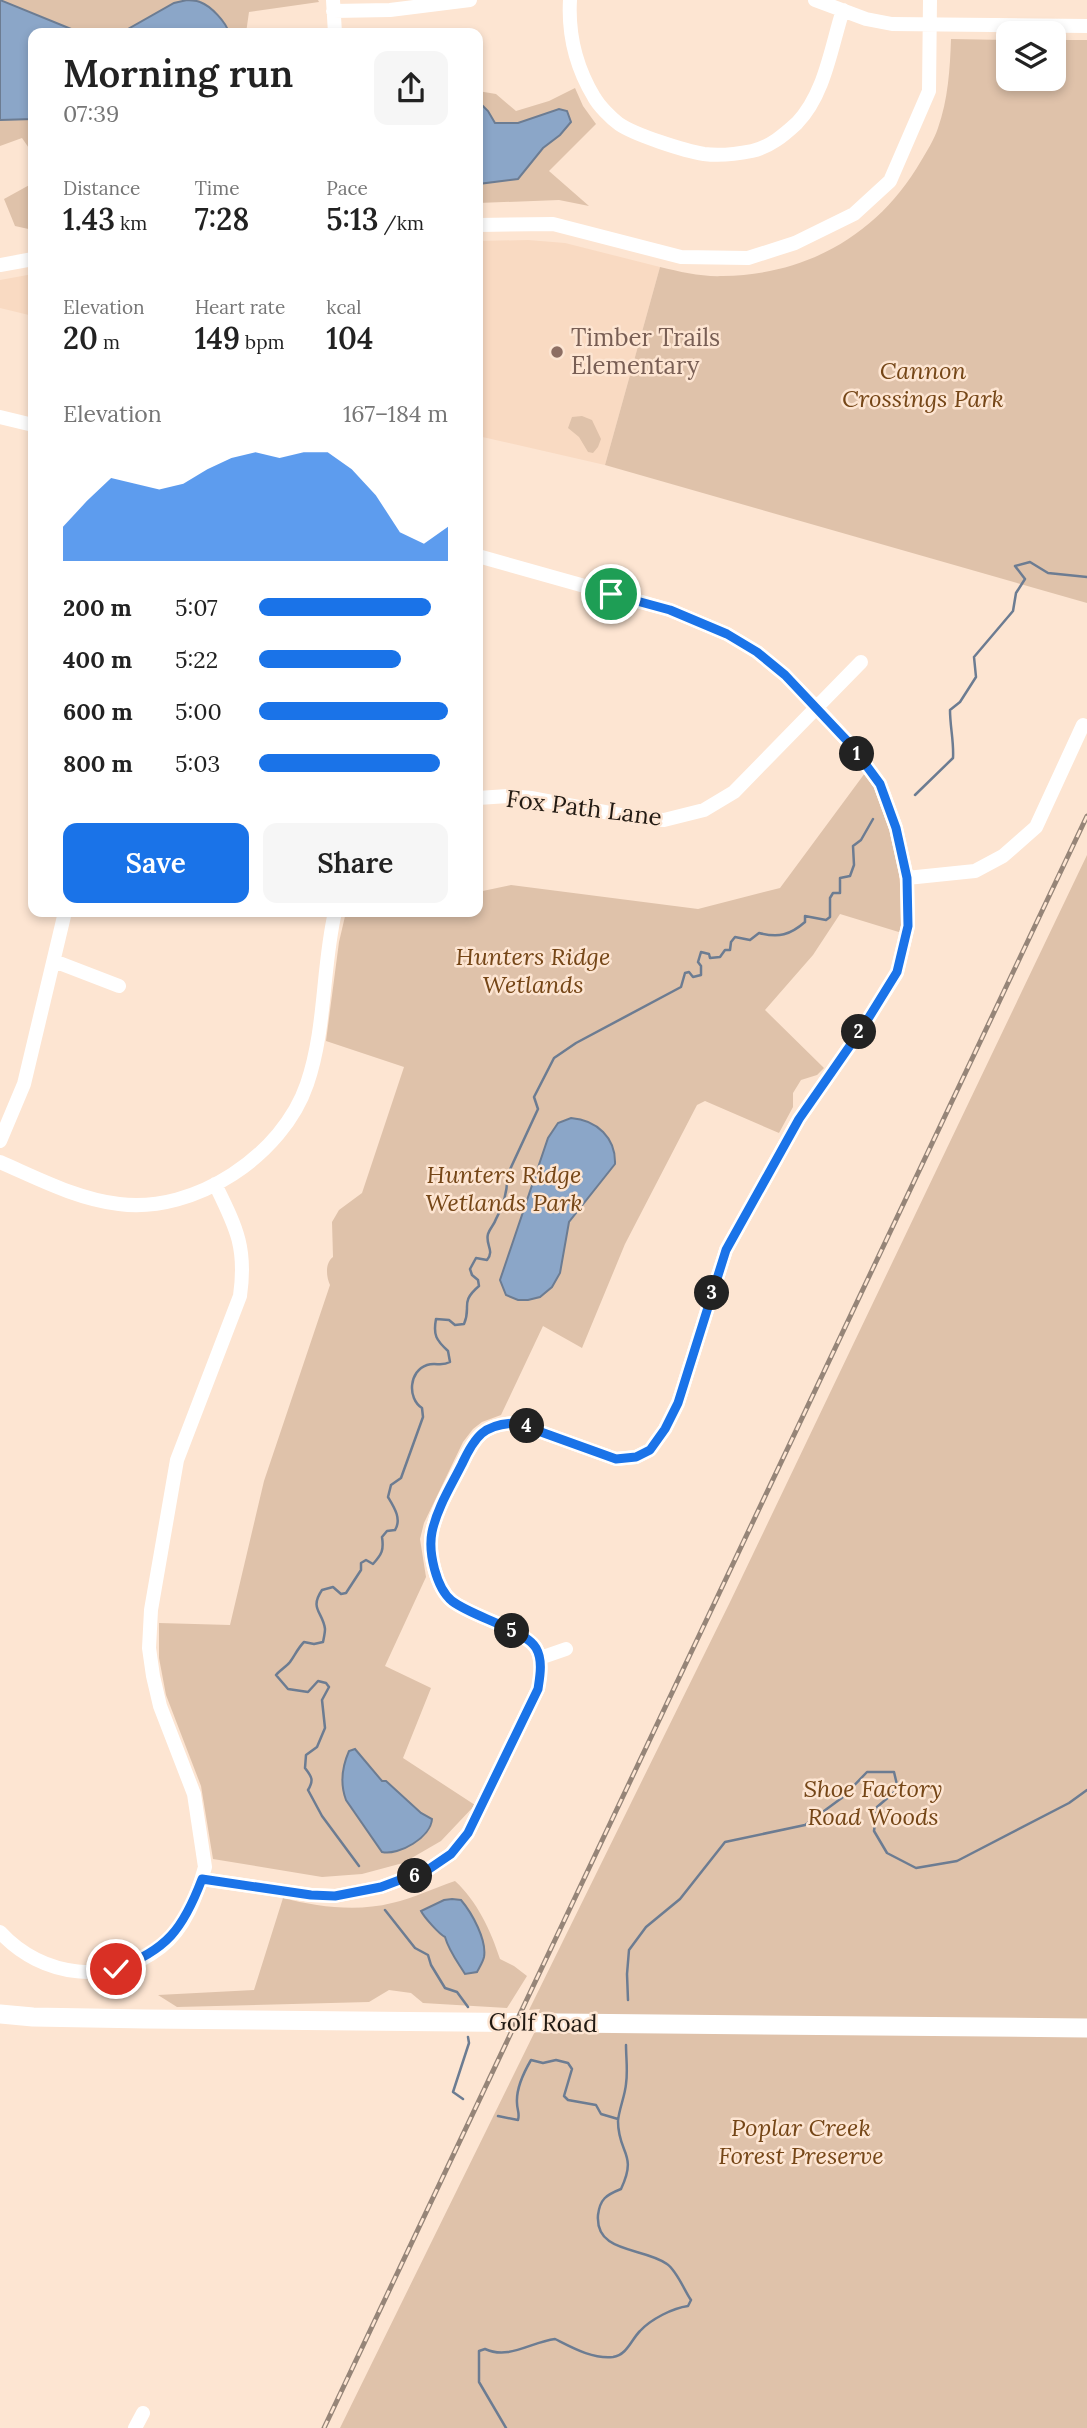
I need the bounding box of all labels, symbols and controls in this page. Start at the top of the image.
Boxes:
map controls [996,21,1066,91]
button: layers [996,21,1066,91]
text: Morning run [63,49,293,97]
button: share [374,51,448,125]
text: 07:39 [63,99,119,128]
text: Distance [63,176,140,200]
text: Time [195,176,239,200]
text: Pace [326,176,368,200]
text: 1.43 [63,200,115,238]
text: 7:28 [195,200,249,238]
text: 5:13 [326,200,379,238]
text: km [115,211,147,235]
text: /km [379,211,424,235]
text: Elevation [63,295,145,319]
text: Heart rate [195,295,285,319]
text: kcal [326,295,361,319]
text: 20 [63,319,98,357]
text: 149 [195,319,240,357]
text: 104 [326,319,373,357]
place label: Timber Trails Elementary [571,322,720,381]
text: m [98,330,120,354]
text: bpm [240,330,284,354]
marker: Timber Trails Elementary [549,344,565,360]
park label: Cannon Crossings Park [842,355,1004,414]
text: Elevation [63,399,162,428]
text: 167–184 m [343,399,448,428]
pin [581,564,641,624]
icon: arrive [592,575,630,613]
text: 200 m [63,593,132,622]
text: 5:07 [175,593,218,622]
text: 400 m [63,645,132,674]
text: 5:22 [175,645,218,674]
text: 600 m [63,697,133,726]
text: 5:00 [175,697,222,726]
pin: 1 [840,736,874,772]
text: 1 [853,741,860,765]
text: 800 m [63,749,133,778]
text: 5:03 [175,749,220,778]
street label: Fox Path Lane [504,783,664,832]
button: Save [63,823,249,903]
button: Share [263,823,448,903]
park label: Hunters Ridge Wetlands [456,941,610,1000]
pin: 2 [842,1014,876,1050]
text: 2 [853,1019,864,1043]
park label: Hunters Ridge Wetlands Park [425,1159,583,1218]
pin: 3 [694,1276,730,1310]
text: 3 [706,1280,717,1304]
pin: 4 [510,1408,544,1444]
text: 4 [521,1413,532,1437]
pin: 5 [494,1614,530,1648]
text: 5 [506,1618,517,1642]
park label: Shoe Factory Road Woods [804,1773,942,1832]
pin: 6 [398,1858,432,1894]
text: 6 [409,1863,420,1887]
pin [86,1939,146,1999]
icon: check [97,1950,135,1988]
street label: Golf Road [488,2006,598,2039]
park label: Poplar Creek Forest Preserve [718,2112,884,2171]

